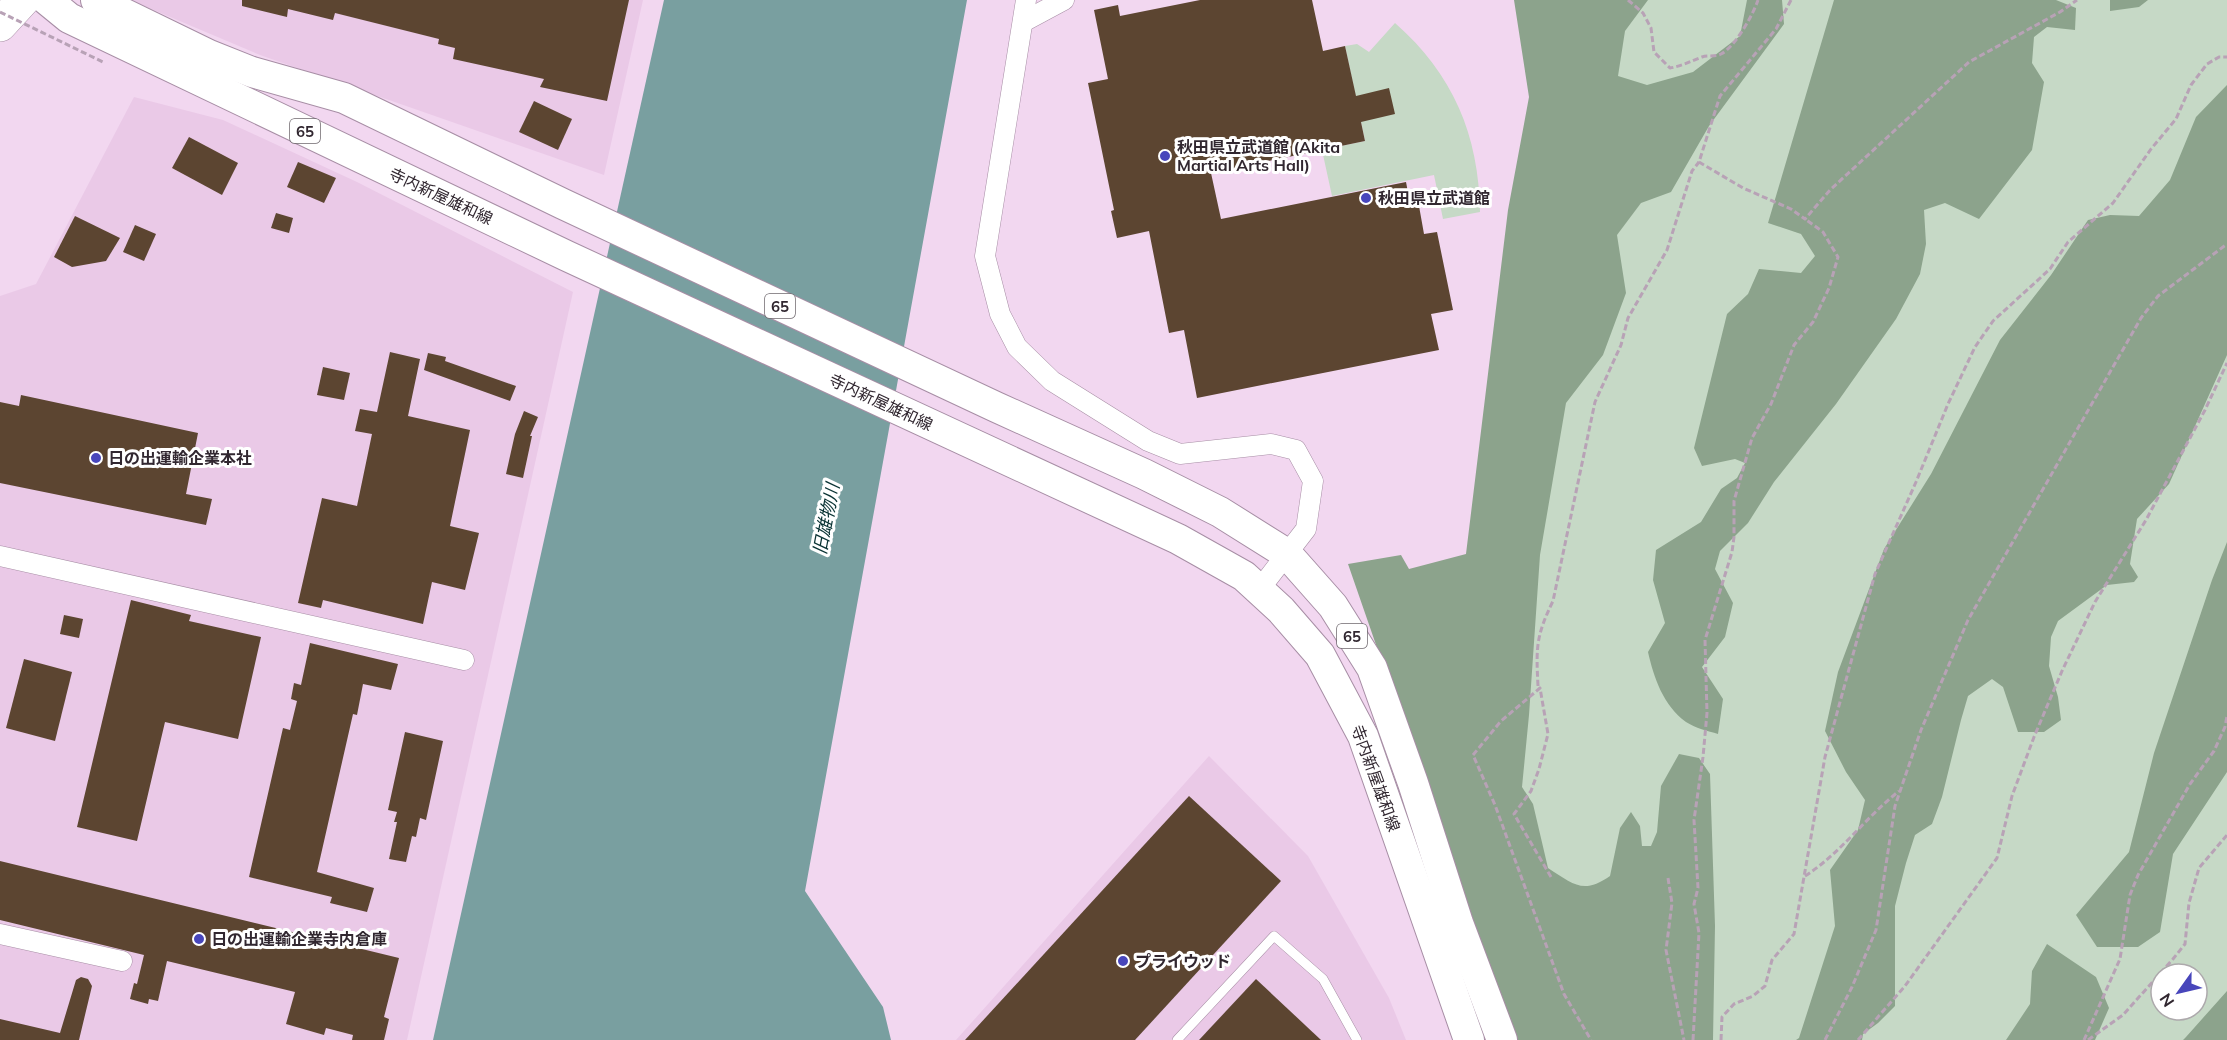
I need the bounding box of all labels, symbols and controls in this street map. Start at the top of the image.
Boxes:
road number: 65 [290,119,320,143]
place label: 秋田県立武道館 (Akita Martial Arts Hall) [1177,137,1340,175]
marker: 秋田県立武道館 (Akita Martial Arts Hall) [1158,149,1172,163]
street label: 寺内新屋雄和線 [386,163,496,229]
place label: 秋田県立武道館 [1378,188,1490,208]
marker: 秋田県立武道館 [1359,191,1373,205]
road number: 65 [765,294,795,318]
street label: 寺内新屋雄和線 [826,369,936,435]
place label: 日の出運輸企業本社 [108,448,252,468]
marker: 日の出運輸企業本社 [89,451,103,465]
water label: 旧雄物川 [808,480,845,557]
road number: 65 [1337,624,1367,648]
street label: 寺内新屋雄和線 [1347,722,1405,834]
place label: 日の出運輸企業寺内倉庫 [211,929,387,949]
marker: 日の出運輸企業寺内倉庫 [192,932,206,946]
place label: プライウッド [1135,951,1231,971]
marker: プライウッド [1116,954,1130,968]
north arrow [2149,962,2209,1022]
text: N [2155,990,2178,1011]

